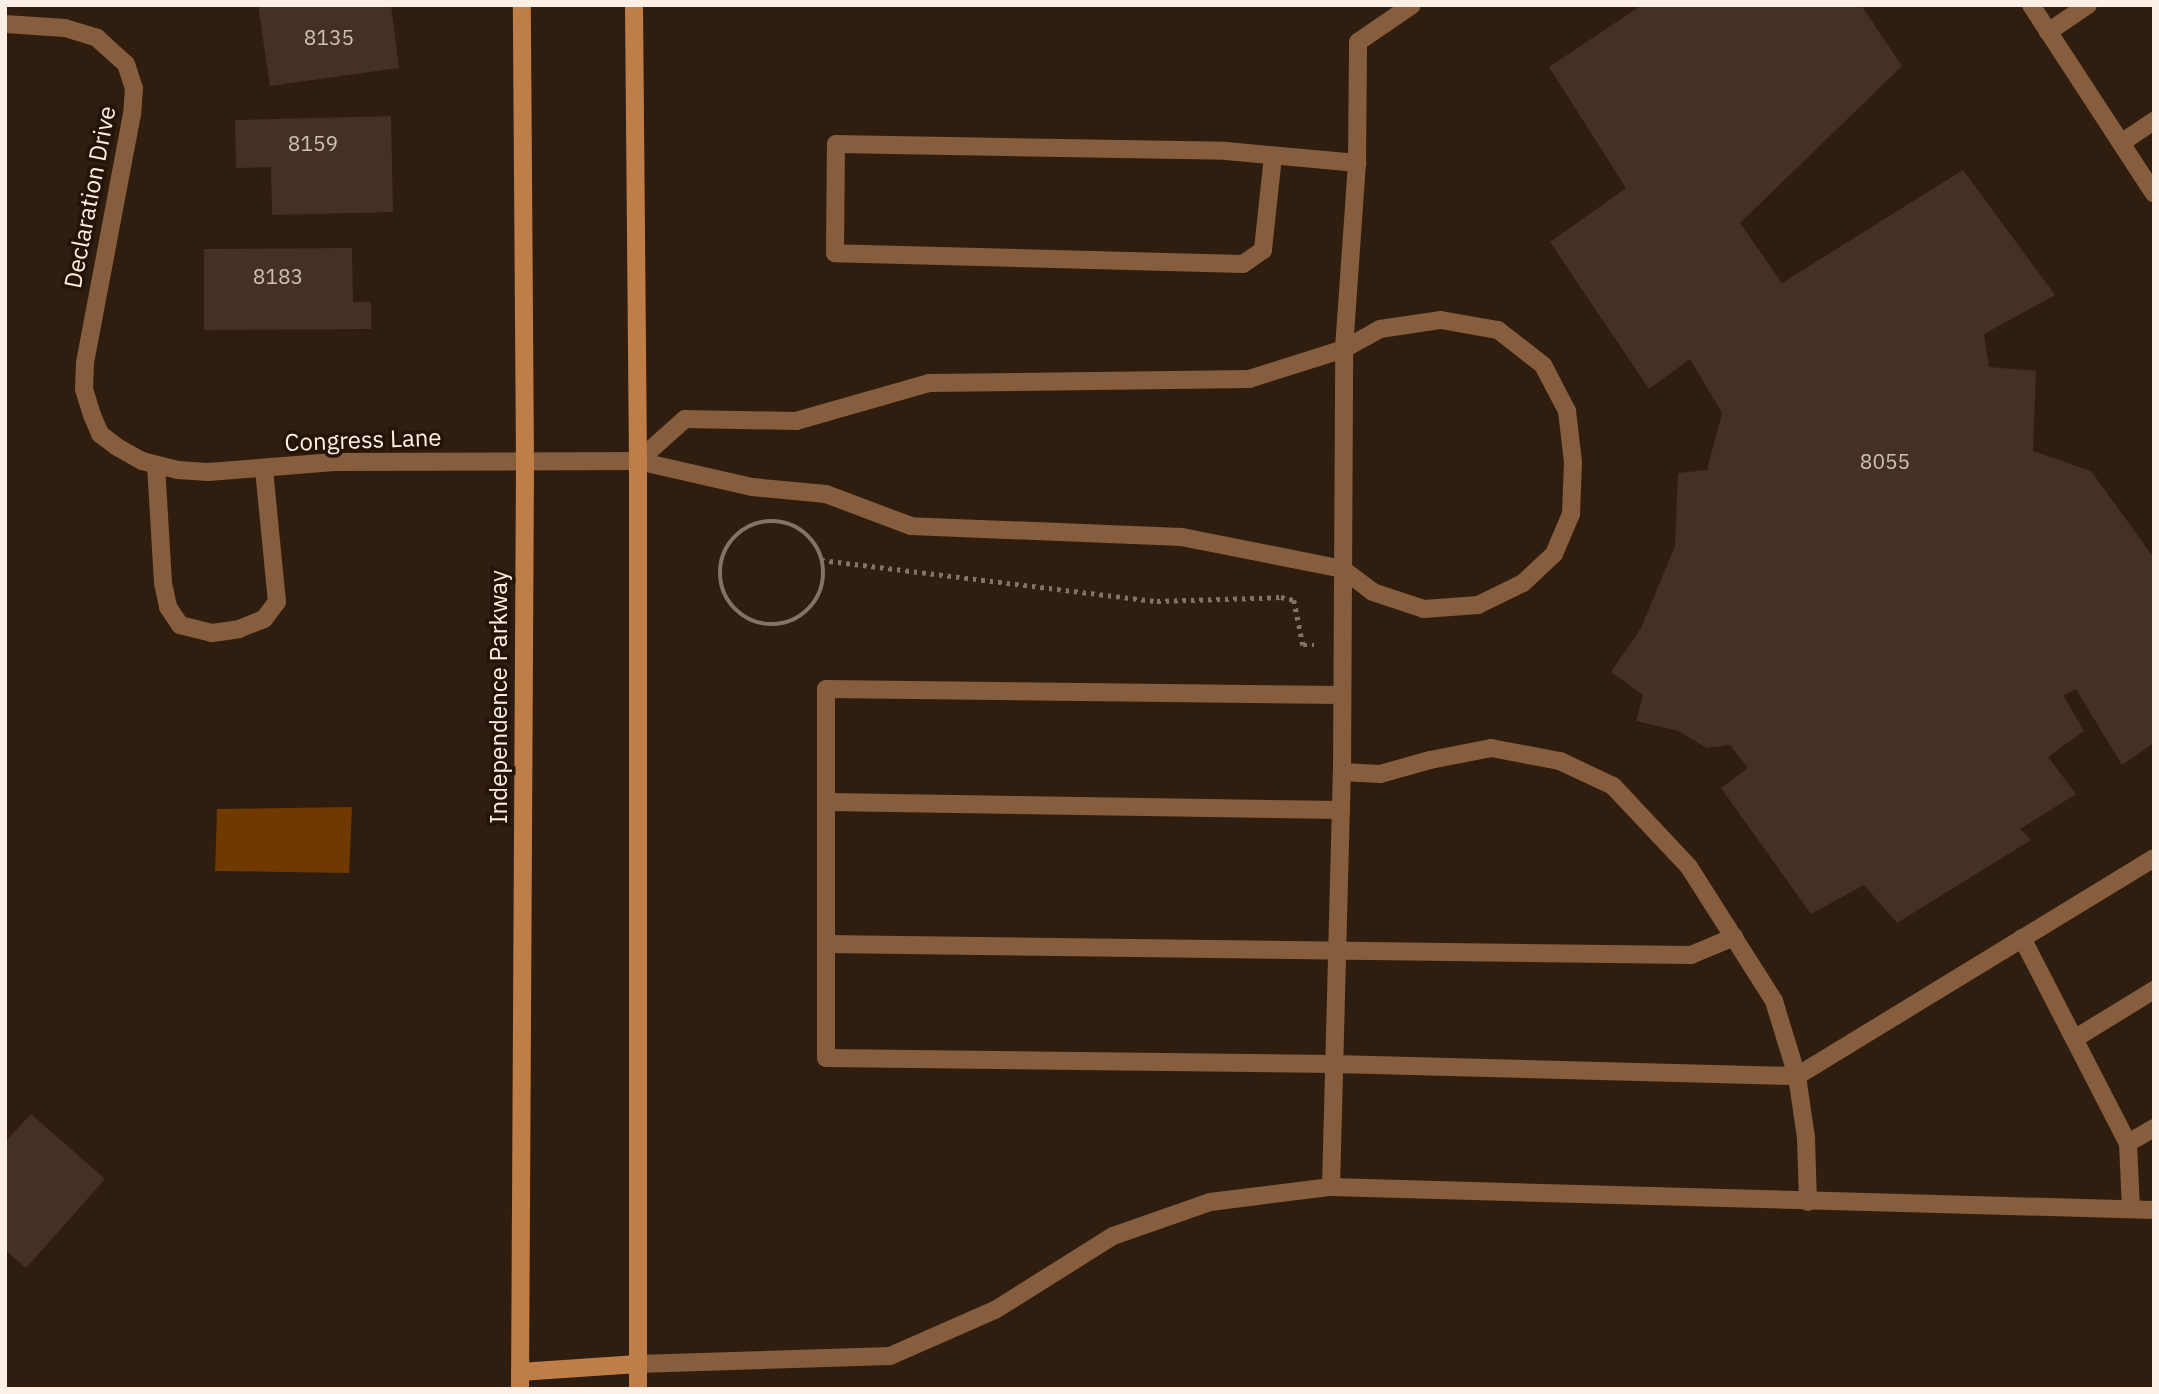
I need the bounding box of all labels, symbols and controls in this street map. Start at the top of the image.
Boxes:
house number: 8135 [304,24,354,50]
street label: Declaration Drive [58,103,122,291]
house number: 8159 [288,130,338,156]
house number: 8183 [253,263,303,289]
street label: Congress Lane [284,423,442,457]
house number: 8055 [1860,448,1910,474]
street label: Independence Parkway [485,570,513,824]

